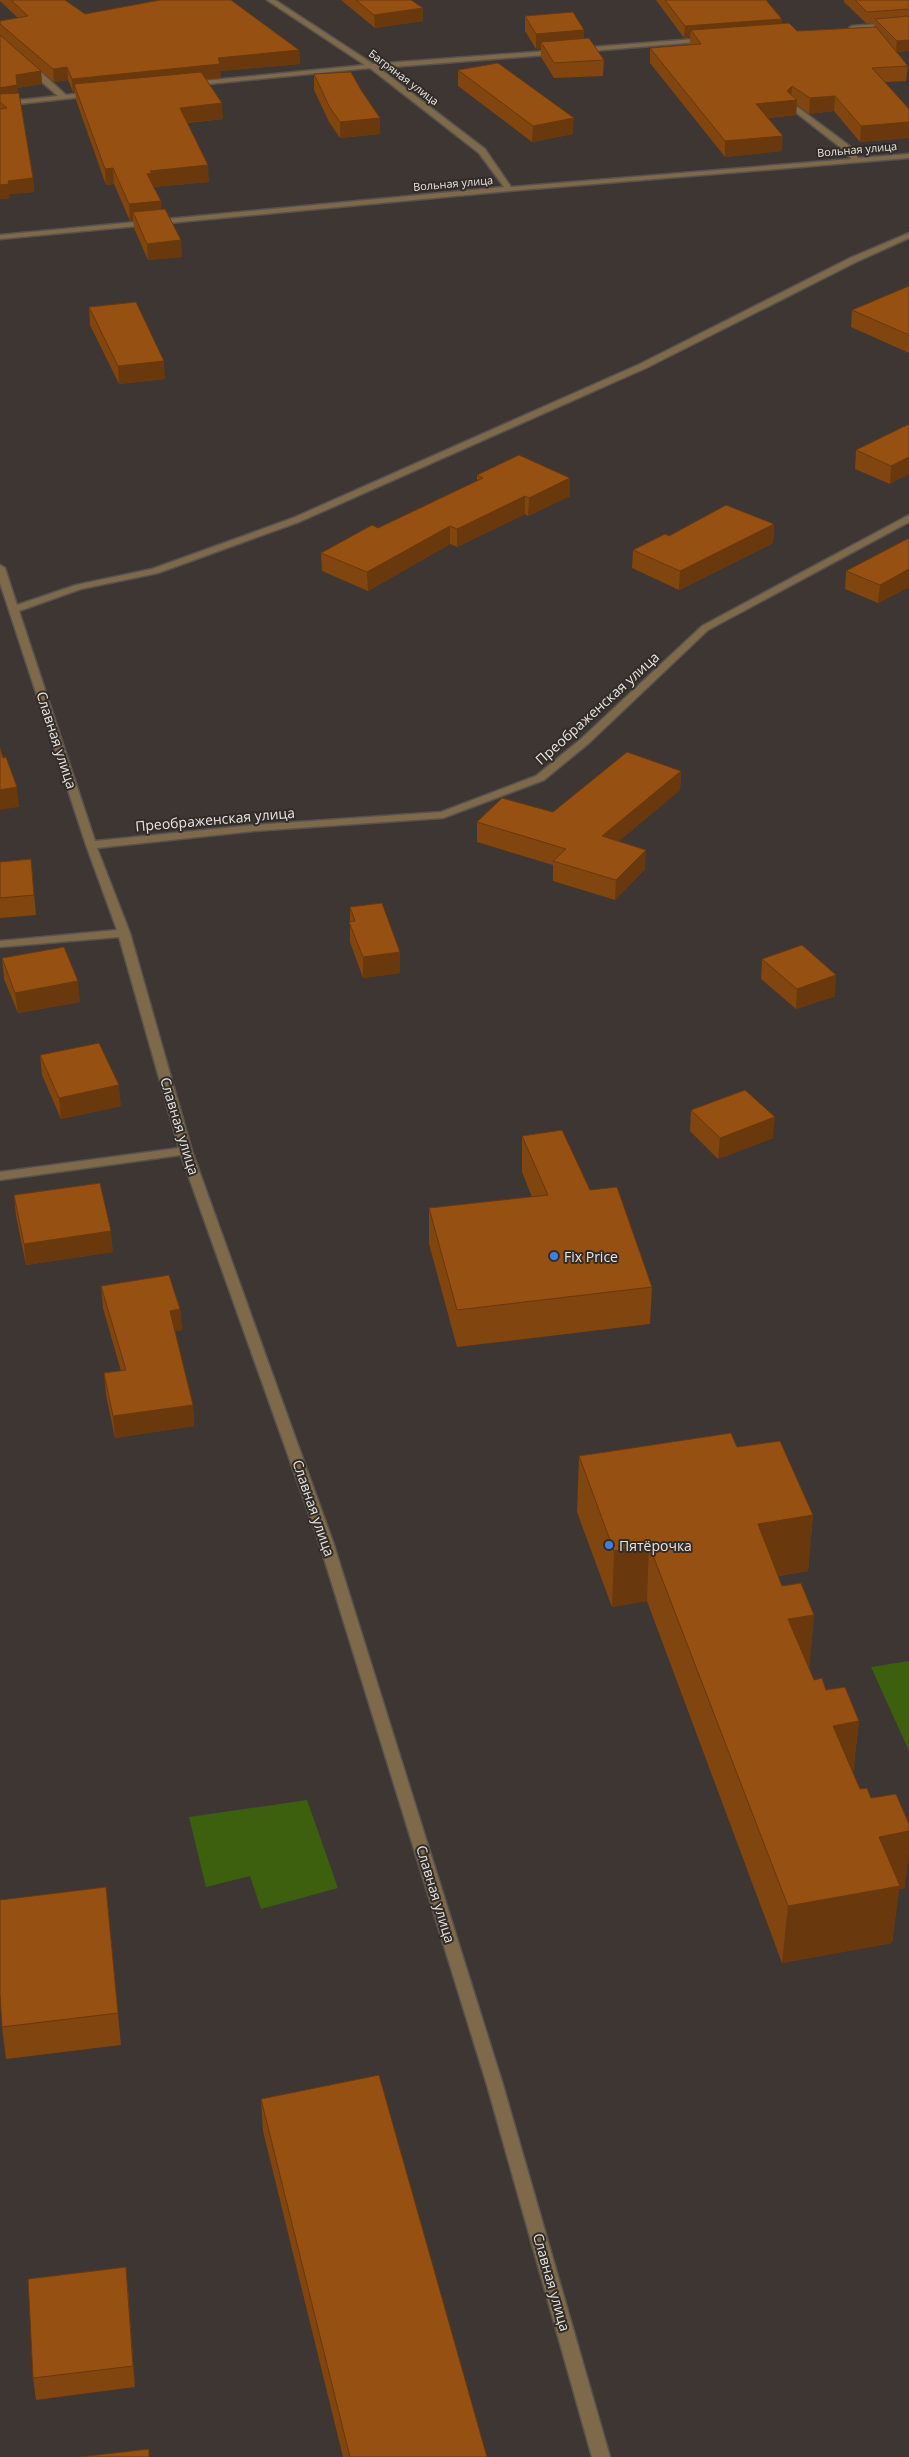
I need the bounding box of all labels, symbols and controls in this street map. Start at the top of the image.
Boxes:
street label: Багряная улица [366,46,442,108]
street label: Вольная улица [816,138,898,160]
street label: Вольная улица [412,172,494,194]
street label: Преображенская улица [531,647,663,769]
street label: Славная улица [32,689,82,791]
street label: Преображенская улица [134,803,296,835]
street label: Славная улица [156,1075,204,1177]
place label: Fix Price [564,1247,618,1266]
marker: Fix Price [548,1250,560,1262]
street label: Славная улица [289,1457,339,1559]
place label: Пятёрочка [619,1536,692,1555]
marker: Пятёрочка [603,1539,615,1551]
street label: Славная улица [412,1843,460,1945]
street label: Славная улица [529,2231,575,2333]

